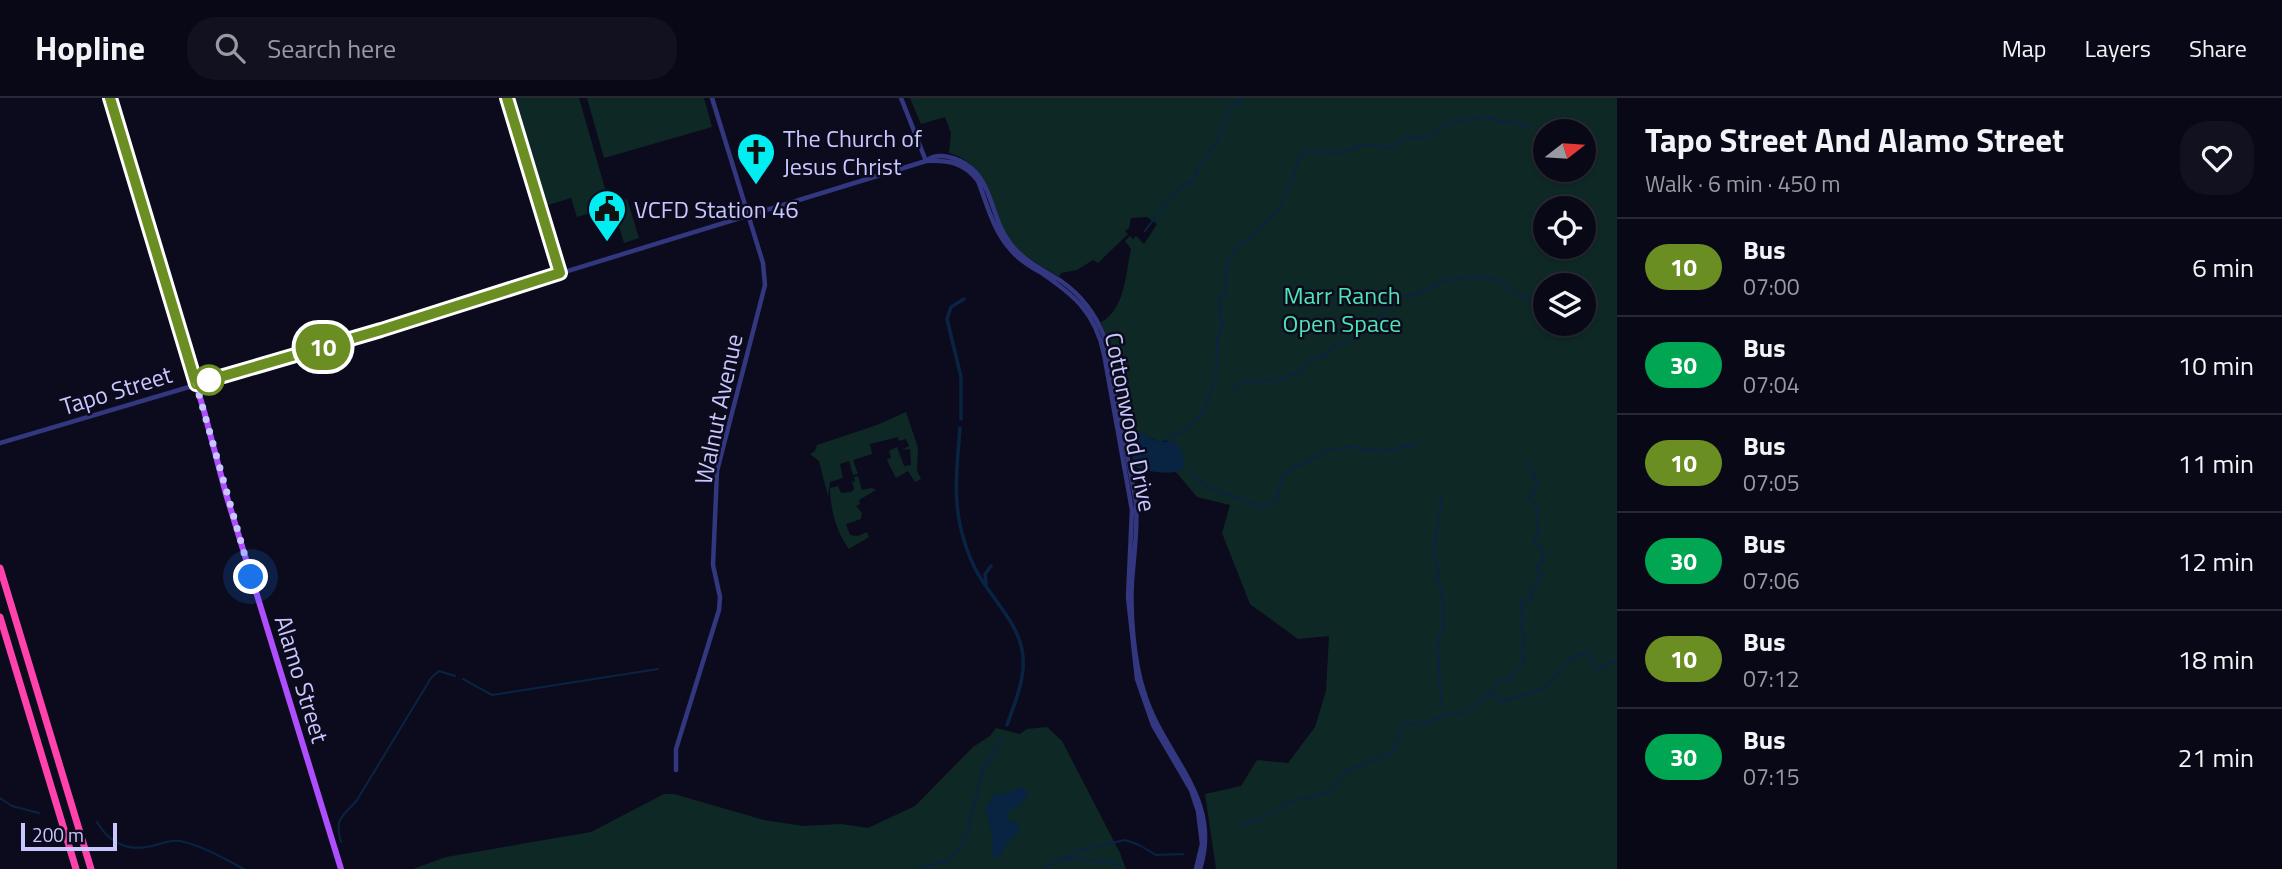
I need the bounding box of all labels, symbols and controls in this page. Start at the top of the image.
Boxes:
search box [187,17,677,80]
text: Hopline [35,23,145,73]
icon: search [211,29,249,67]
text: Search here [267,29,396,68]
text: Map [2002,30,2047,66]
text: Layers [2085,30,2151,66]
text: Share [2189,30,2247,66]
text: Tapo Street And Alamo Street [1645,115,2064,165]
north arrow [1533,119,1596,182]
map controls [1533,119,1596,336]
place label: The Church of Jesus Christ [783,120,922,184]
button: heart [2180,121,2254,195]
church icon: The Church of Jesus Christ [735,131,777,186]
text: Walk · 6 min · 450 m [1645,166,1841,201]
public building icon: VCFD Station 46 [586,188,628,243]
place label: VCFD Station 46 [634,191,799,227]
button: locate [1533,196,1596,259]
text: Bus [1743,230,1785,269]
text: 6 min [2192,248,2254,287]
text: 10 [1670,249,1697,285]
text: 07:00 [1743,269,1800,304]
button: layers [1533,273,1596,336]
park label: Marr Ranch Open Space [1283,277,1401,341]
line badge: 10 [292,324,354,370]
text: Bus [1743,328,1785,367]
text: 10 [310,329,336,365]
street label: Cottonwood Drive [1096,329,1166,515]
street label: Walnut Avenue [684,330,752,488]
text: 10 min [2178,346,2254,385]
text: 30 [1670,347,1697,383]
street label: Tapo Street [56,356,177,424]
unlabelled marker [194,365,224,395]
text: 07:04 [1743,367,1800,402]
text: Bus [1743,426,1785,465]
text: 11 min [2178,444,2254,483]
text: 10 [1670,445,1697,481]
text: 07:05 [1743,465,1800,500]
text: Bus [1743,524,1785,563]
text: 12 min [2178,542,2254,581]
text: 30 [1670,543,1697,579]
your location [233,559,268,594]
text: 07:06 [1743,563,1800,598]
street label: Alamo Street [266,611,339,748]
text: Bus [1743,622,1785,661]
text: 18 min [2178,640,2254,679]
text: 10 [1670,641,1697,677]
text: 07:12 [1743,661,1800,696]
text: Bus [1743,720,1785,759]
text: 21 min [2178,738,2254,777]
text: 30 [1670,739,1697,775]
text: 07:15 [1743,759,1800,794]
scale bar [21,820,117,852]
text: 200 m [32,820,84,849]

